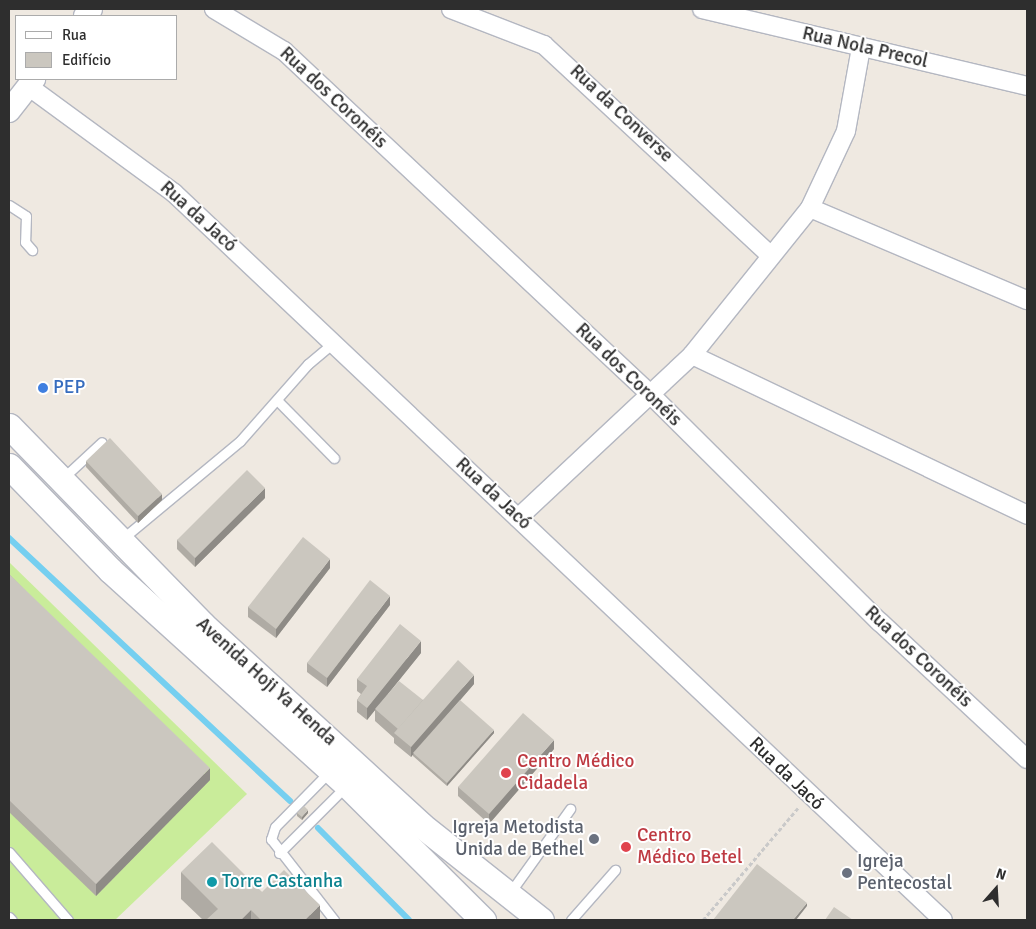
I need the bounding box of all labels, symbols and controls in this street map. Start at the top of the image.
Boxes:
legend [15,15,178,80]
street label: Rua Nola Precol [800,22,930,74]
text: Rua [62,26,87,44]
street label: Rua dos Coronéis [275,42,391,154]
text: Edifício [62,51,111,69]
street label: Rua da Converse [565,60,677,168]
street label: Rua da Jacó [155,177,241,257]
street label: Rua dos Coronéis [570,319,686,431]
place label: PEP [53,377,85,399]
marker: PEP [37,382,49,394]
street label: Rua da Jacó [450,453,536,535]
street label: Rua dos Coronéis [860,601,976,713]
street label: Avenida Hoji Ya Henda [191,613,341,751]
street label: Rua da Jacó [744,733,828,815]
place label: Centro Médico Cidadela [517,751,634,795]
marker: Centro Médico Cidadela [499,766,513,780]
place label: Igreja Metodista Unida de Bethel [452,817,584,861]
place label: Centro Médico Betel [637,825,742,869]
marker: Igreja Metodista Unida de Bethel [588,833,600,845]
marker: Centro Médico Betel [619,840,633,854]
place label: Igreja Pentecostal [857,851,952,895]
north arrow [971,864,1021,914]
text: N [994,865,1008,884]
marker: Igreja Pentecostal [841,867,853,879]
place label: Torre Castanha [222,871,343,893]
marker: Torre Castanha [206,876,218,888]

